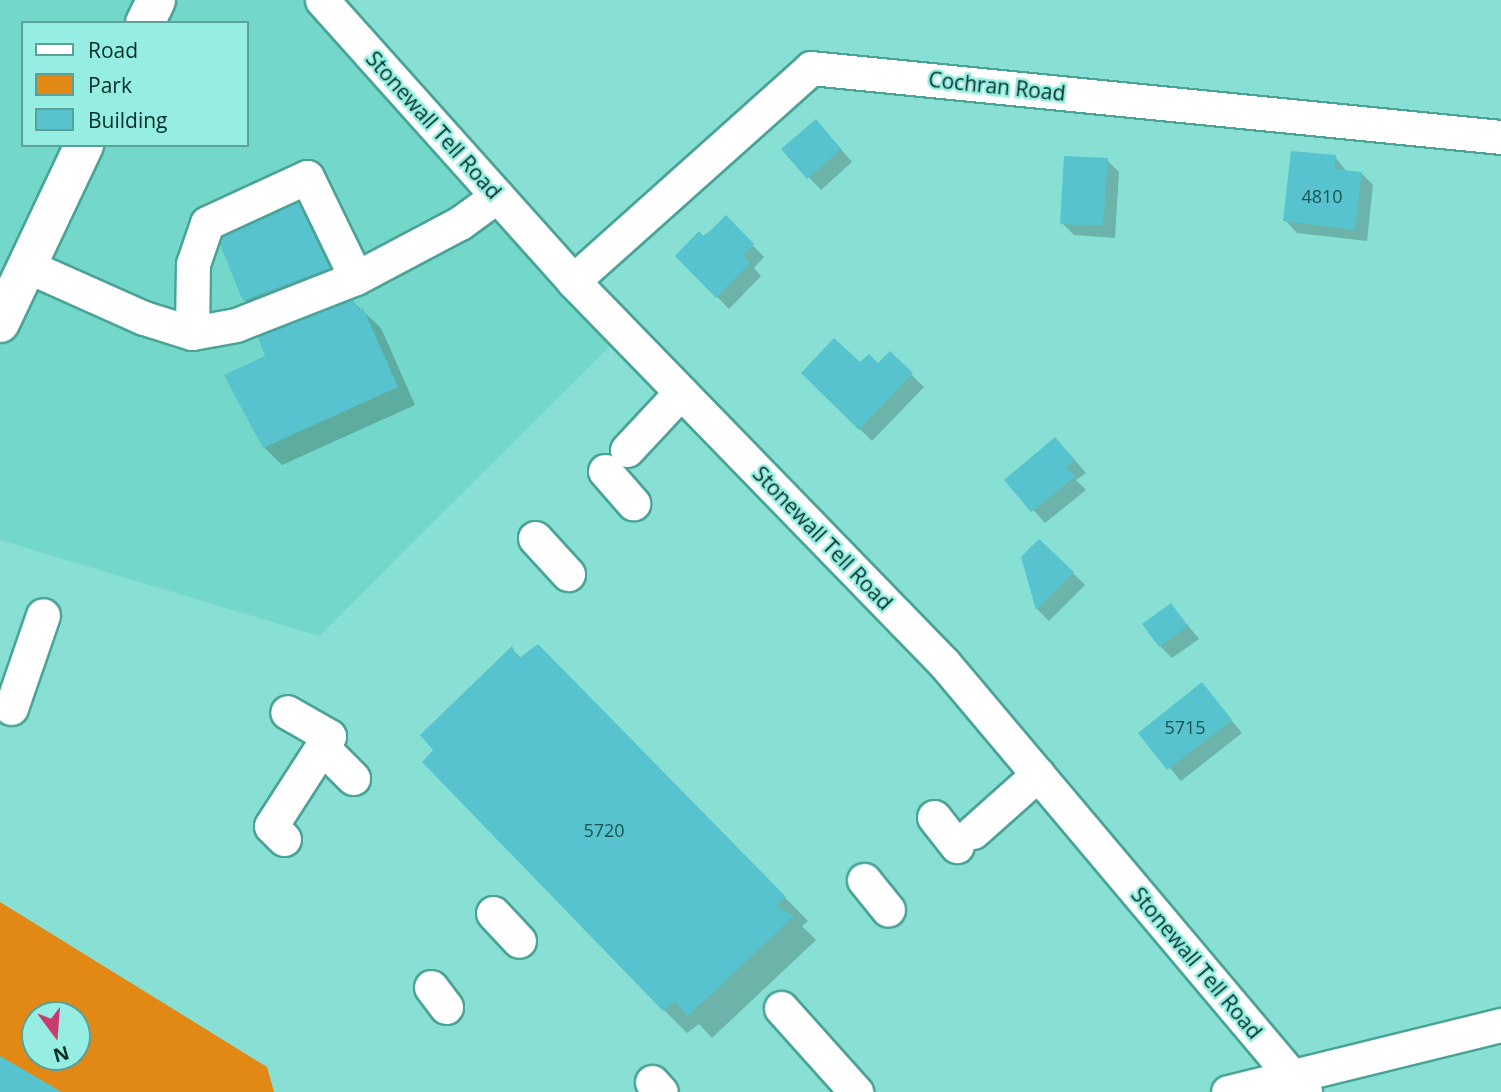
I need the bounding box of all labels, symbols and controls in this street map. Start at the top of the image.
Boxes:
legend [21,21,248,147]
text: Road [88,36,138,64]
street label: Stonewall Tell Road [361,46,507,204]
street label: Cochran Road [927,66,1067,106]
text: Park [88,71,132,99]
text: Building [88,106,167,134]
house number: 4810 [1301,185,1343,207]
street label: Stonewall Tell Road [748,461,898,615]
house number: 5715 [1164,716,1206,738]
house number: 5720 [583,819,625,841]
street label: Stonewall Tell Road [1126,882,1268,1044]
north arrow [21,1001,91,1071]
text: N [50,1040,72,1069]

